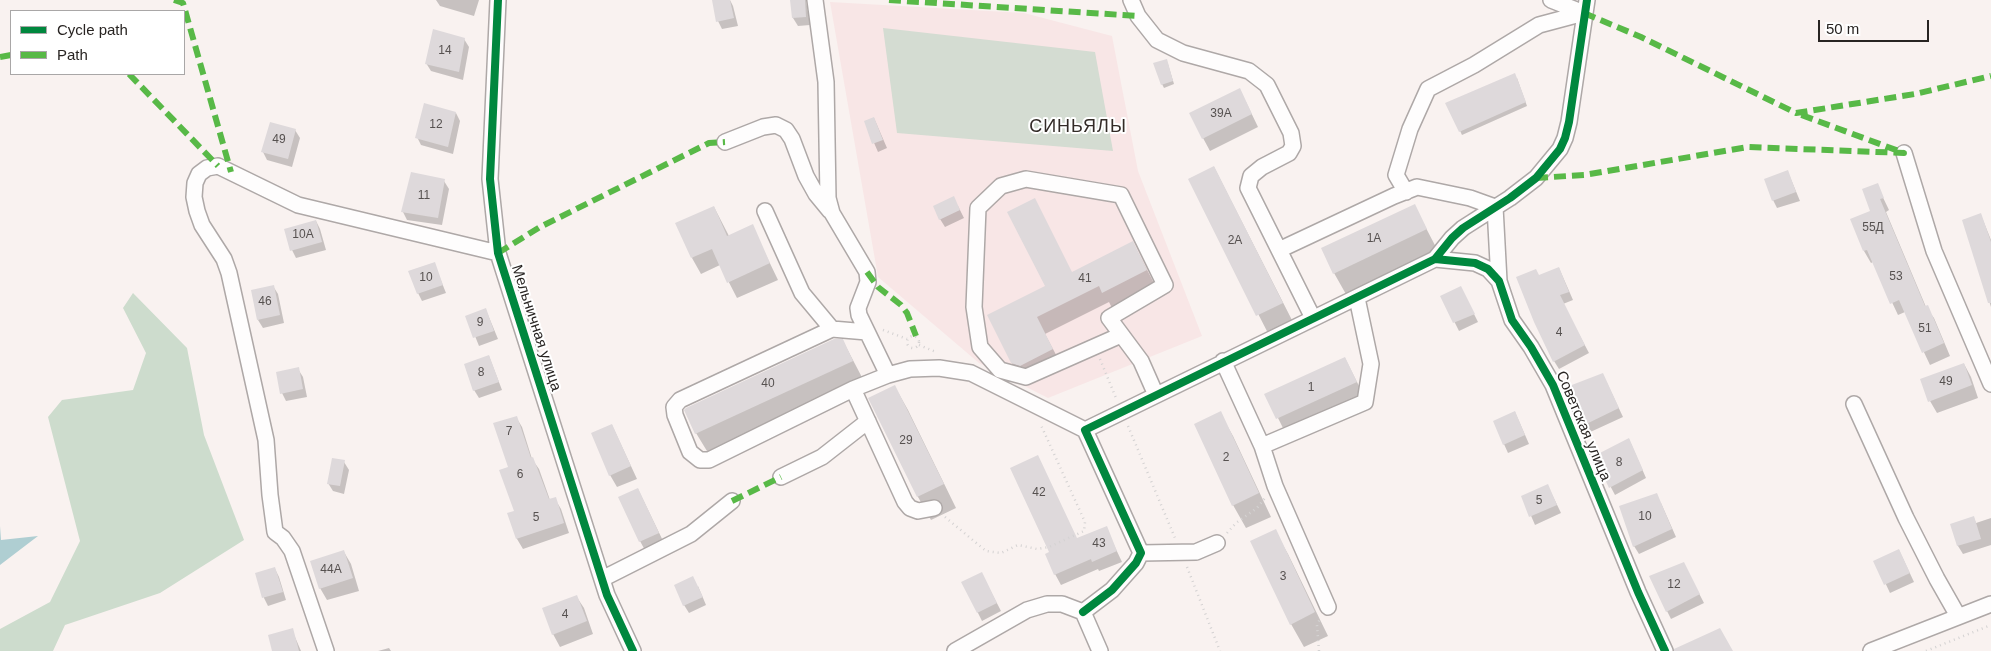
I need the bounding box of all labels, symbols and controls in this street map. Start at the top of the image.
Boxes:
legend [10,10,185,75]
scale bar [1821,10,1932,42]
text: 50 m [1826,20,1859,37]
text: Cycle path [57,21,128,38]
house number: 14 [438,44,452,58]
text: Path [57,46,88,63]
house number: 39А [1210,107,1232,121]
district label: СИНЬЯЛЫ [1028,116,1128,138]
house number: 12 [429,118,443,132]
house number: 49 [272,133,286,147]
house number: 11 [418,189,430,203]
house number: 55Д [1862,221,1884,235]
house number: 10А [292,228,314,242]
house number: 1А [1367,232,1381,246]
house number: 2А [1228,234,1242,248]
street label: Мельничная улица [507,263,565,393]
house number: 53 [1889,270,1903,284]
house number: 10 [419,271,433,285]
house number: 41 [1078,272,1092,286]
house number: 46 [258,295,272,309]
house number: 9 [477,316,483,330]
house number: 51 [1918,322,1932,336]
house number: 4 [1556,326,1562,340]
house number: 8 [478,366,484,380]
street label: Советская улица [1552,368,1614,484]
house number: 49 [1939,375,1953,389]
house number: 40 [761,377,775,391]
house number: 1 [1308,381,1314,395]
house number: 7 [506,425,512,439]
house number: 29 [899,434,913,448]
house number: 2 [1223,451,1229,465]
house number: 8 [1616,456,1622,470]
house number: 6 [517,468,523,482]
house number: 42 [1032,486,1046,500]
house number: 5 [1536,494,1542,508]
house number: 10 [1638,510,1652,524]
house number: 5 [533,511,539,525]
house number: 43 [1092,537,1106,551]
house number: 44А [320,563,342,577]
house number: 3 [1280,570,1286,584]
house number: 12 [1667,578,1681,592]
house number: 4 [562,608,568,622]

